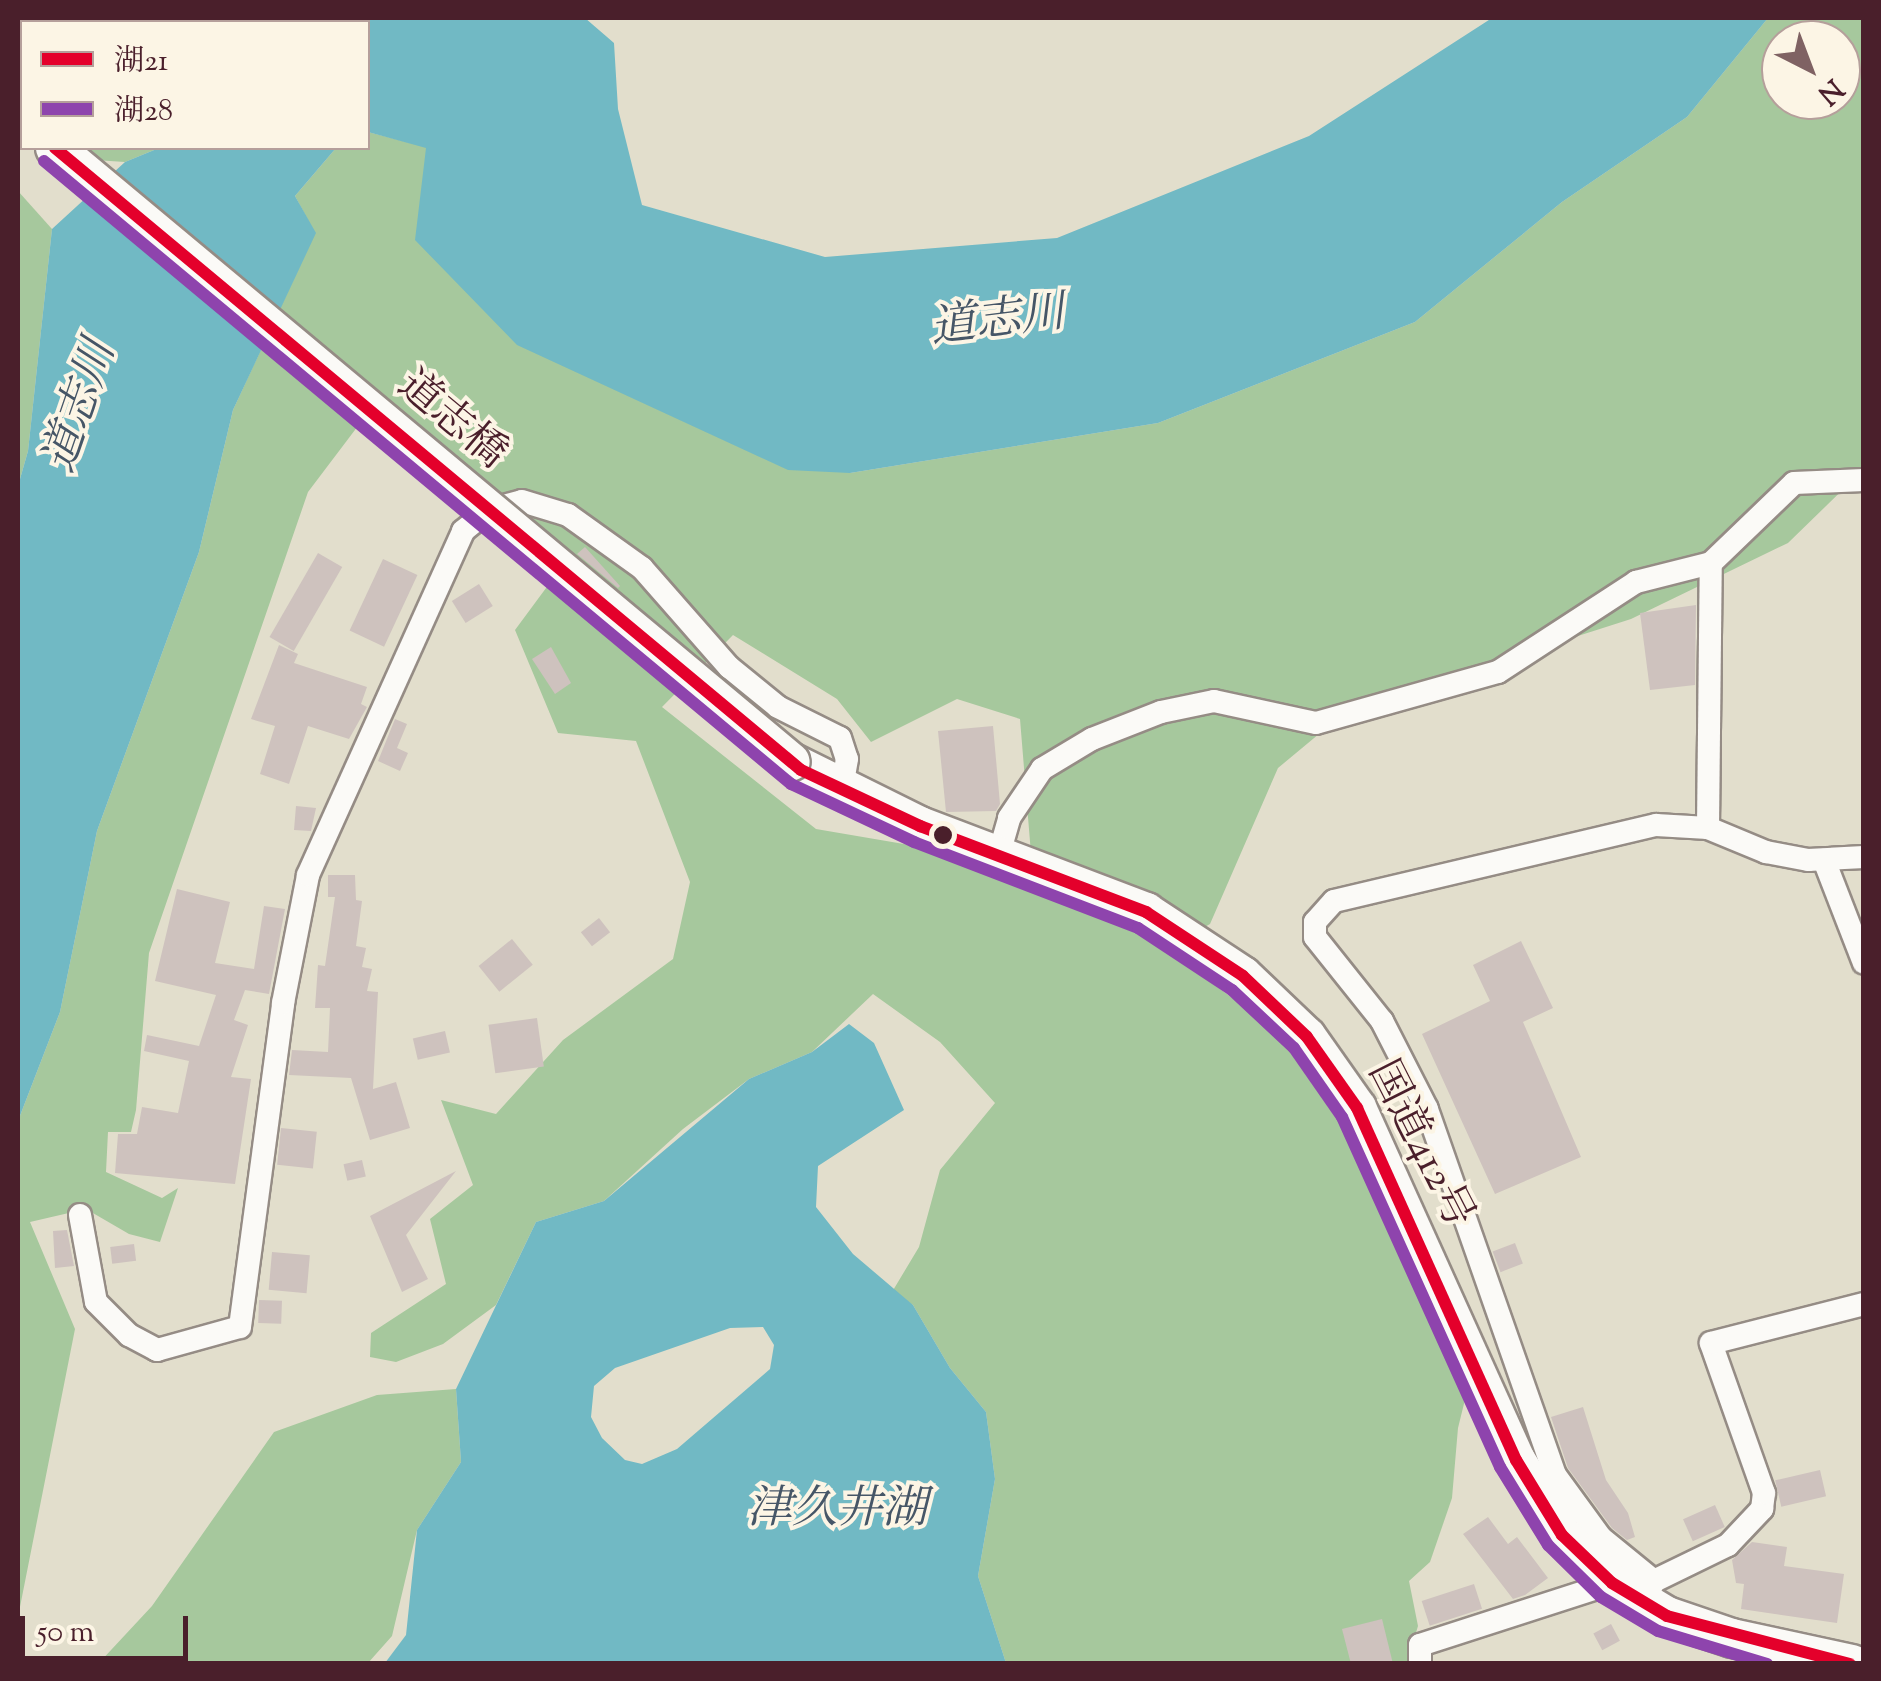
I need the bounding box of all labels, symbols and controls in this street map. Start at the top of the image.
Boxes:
legend [20,20,370,150]
north arrow [1761,20,1861,120]
text: 湖21 [114,41,168,84]
text: N [1808,68,1851,113]
text: 湖28 [114,91,173,134]
water label: 道志川 [928,288,1068,358]
water label: 道志川 [34,334,130,480]
street label: 道志橋 [387,361,515,481]
unlabelled marker [933,825,953,845]
street label: 国道412号 [1355,1053,1483,1237]
water label: 津久井湖 [747,1485,927,1539]
scale bar [25,1596,192,1658]
text: 50 m [37,1612,94,1655]

